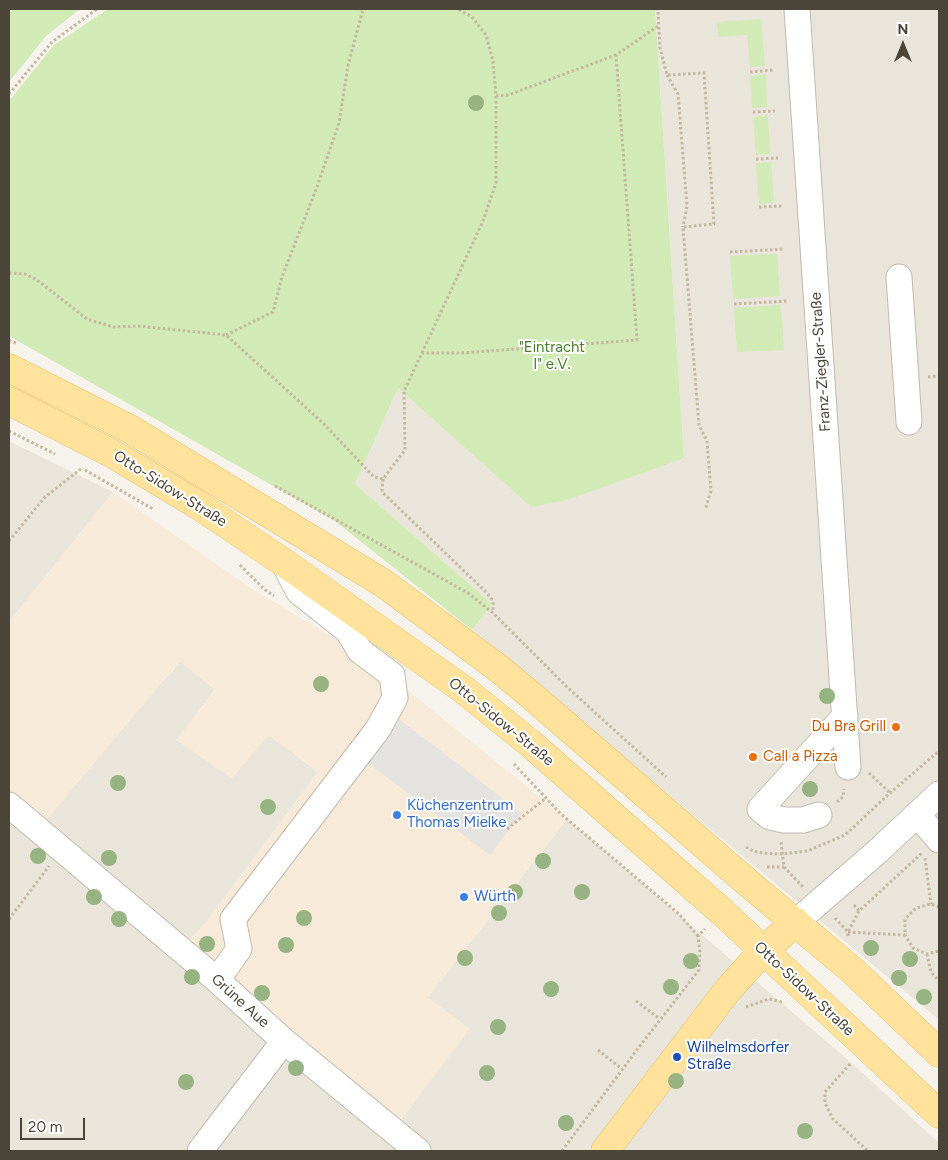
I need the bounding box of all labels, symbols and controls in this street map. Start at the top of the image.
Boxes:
north arrow [878,20,928,70]
text: N [898,21,908,38]
street label: Franz-Ziegler-Straße [807,292,835,432]
park label: "Eintracht I" e.V. [519,339,585,374]
street label: Otto-Sidow-Straße [110,447,230,531]
street label: Otto-Sidow-Straße [445,674,557,770]
place label: Du Bra Grill [811,718,886,736]
marker: Du Bra Grill [890,721,902,733]
place label: Call a Pizza [763,748,838,766]
marker: Call a Pizza [747,751,759,763]
place label: Küchenzentrum Thomas Mielke [407,797,513,832]
marker: Küchenzentrum Thomas Mielke [391,809,403,821]
place label: Würth [474,888,516,906]
marker: Würth [458,891,470,903]
street label: Otto-Sidow-Straße [750,938,858,1040]
street label: Grüne Aue [207,970,273,1032]
place label: Wilhelmsdorfer Straße [687,1039,789,1074]
marker: Wilhelmsdorfer Straße [671,1051,683,1063]
scale bar [22,1108,88,1140]
text: 20 m [28,1118,62,1136]

